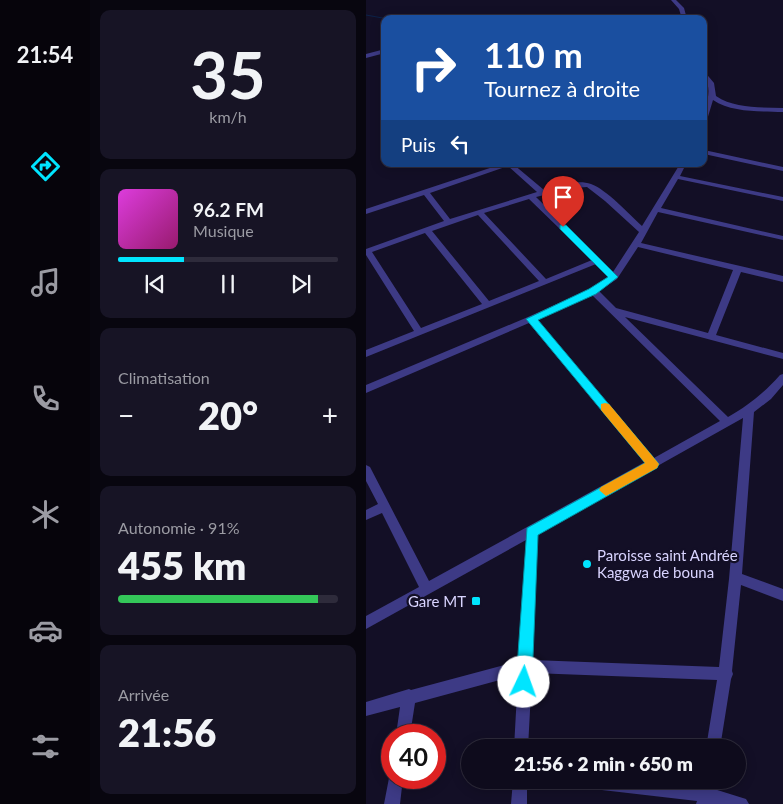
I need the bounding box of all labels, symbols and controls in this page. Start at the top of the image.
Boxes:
text: 110 m [484,33,583,75]
text: 35 [190,35,266,113]
icon: right [401,35,466,100]
text: 21:54 [17,41,73,68]
text: Tournez à droite [484,75,640,102]
text: km/h [209,107,247,126]
icon: left [446,130,474,158]
text: Puis [401,133,436,156]
icon: directions [28,149,63,184]
pin [542,176,584,227]
icon: arrive [549,183,577,211]
text: 96.2 FM [193,198,264,221]
text: Musique [193,221,254,240]
icon: music [28,265,63,300]
icon: previous [141,270,169,298]
icon: pause [214,270,242,298]
icon: next [287,270,315,298]
text: Climatisation [118,368,210,387]
icon: phone [28,381,63,416]
text: 20° [198,392,258,438]
text: − [118,398,134,432]
text: + [322,398,338,432]
icon: climate [28,497,63,532]
text: Autonomie · 91% [118,518,240,537]
text: 455 km [118,542,246,588]
place label: Paroisse saint Andrée Kaggwa de bouna [597,546,738,581]
marker: Paroisse saint Andrée Kaggwa de bouna [581,558,593,570]
place label: Gare MT [408,592,466,610]
marker: Gare MT [470,595,482,607]
icon: car [28,613,63,648]
position arrow [497,655,549,707]
text: Arrivée [118,685,169,704]
text: 21:56 [118,709,216,755]
speed limit sign: 40 [381,724,446,789]
icon: filters [28,729,63,764]
text: 21:56 · 2 min · 650 m [514,752,693,775]

